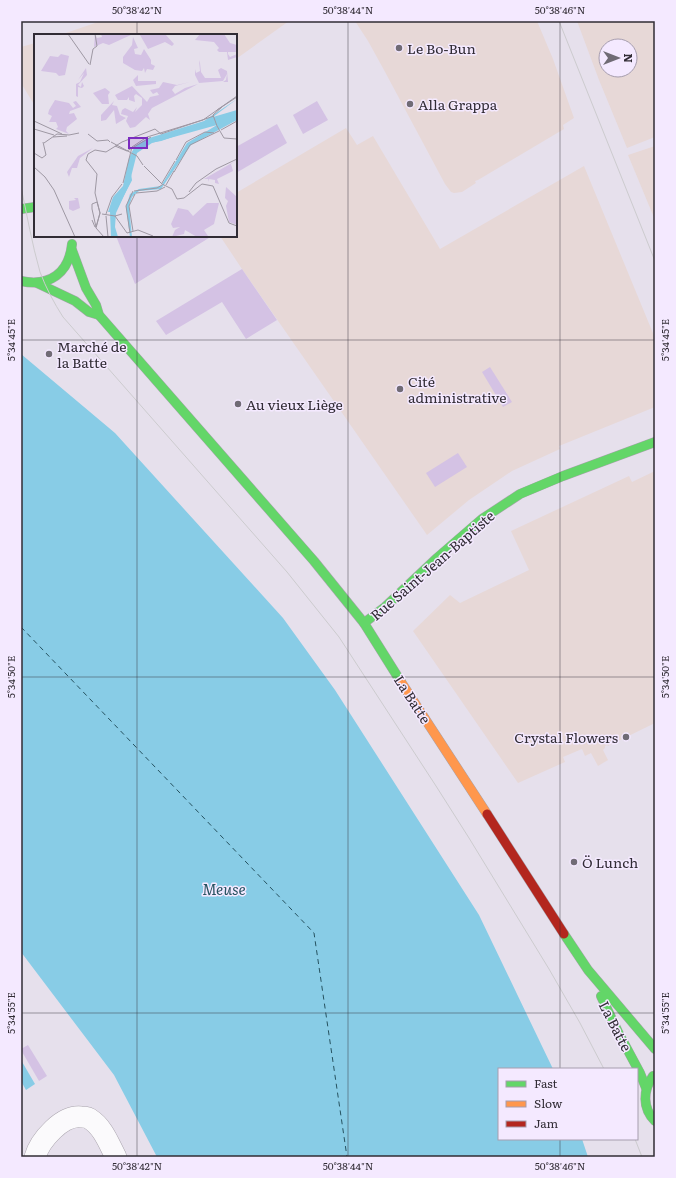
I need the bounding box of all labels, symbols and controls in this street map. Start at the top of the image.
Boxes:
text: 50°38'42"N [112,2,162,17]
text: 50°38'44"N [323,2,373,17]
text: 50°38'46"N [535,2,585,17]
inset map [34,34,237,237]
place label: Le Bo-Bun [407,38,476,58]
north arrow [598,38,638,78]
marker: Le Bo-Bun [394,43,404,53]
text: N [621,53,637,63]
place label: Alla Grappa [418,94,498,114]
marker: Alla Grappa [405,99,415,109]
text: 5°34'45"E [3,319,18,361]
text: 5°34'45"E [657,319,672,361]
place label: Marché de la Batte [57,336,126,372]
marker: Marché de la Batte [44,349,54,359]
place label: Cité administrative [408,371,507,407]
marker: Cité administrative [395,384,405,394]
place label: Au vieux Liège [246,394,343,414]
marker: Au vieux Liège [233,399,243,409]
street label: Rue Saint-Jean-Baptiste [366,505,498,625]
text: 5°34'50"E [3,656,18,698]
text: 5°34'50"E [657,656,672,698]
street label: La Batte [390,671,436,727]
place label: Crystal Flowers [514,727,618,747]
marker: Crystal Flowers [621,732,631,742]
place label: Ö Lunch [582,852,638,872]
marker: Ö Lunch [569,857,579,867]
water label: Meuse [202,877,246,900]
text: 5°34'55"E [3,992,18,1034]
text: 5°34'55"E [657,992,672,1034]
street label: La Batte [595,997,637,1055]
legend [498,1068,638,1140]
text: Fast [534,1074,558,1092]
text: Slow [534,1094,563,1112]
text: Jam [534,1114,559,1132]
text: 50°38'42"N [112,1158,162,1173]
text: 50°38'44"N [323,1158,373,1173]
text: 50°38'46"N [535,1158,585,1173]

